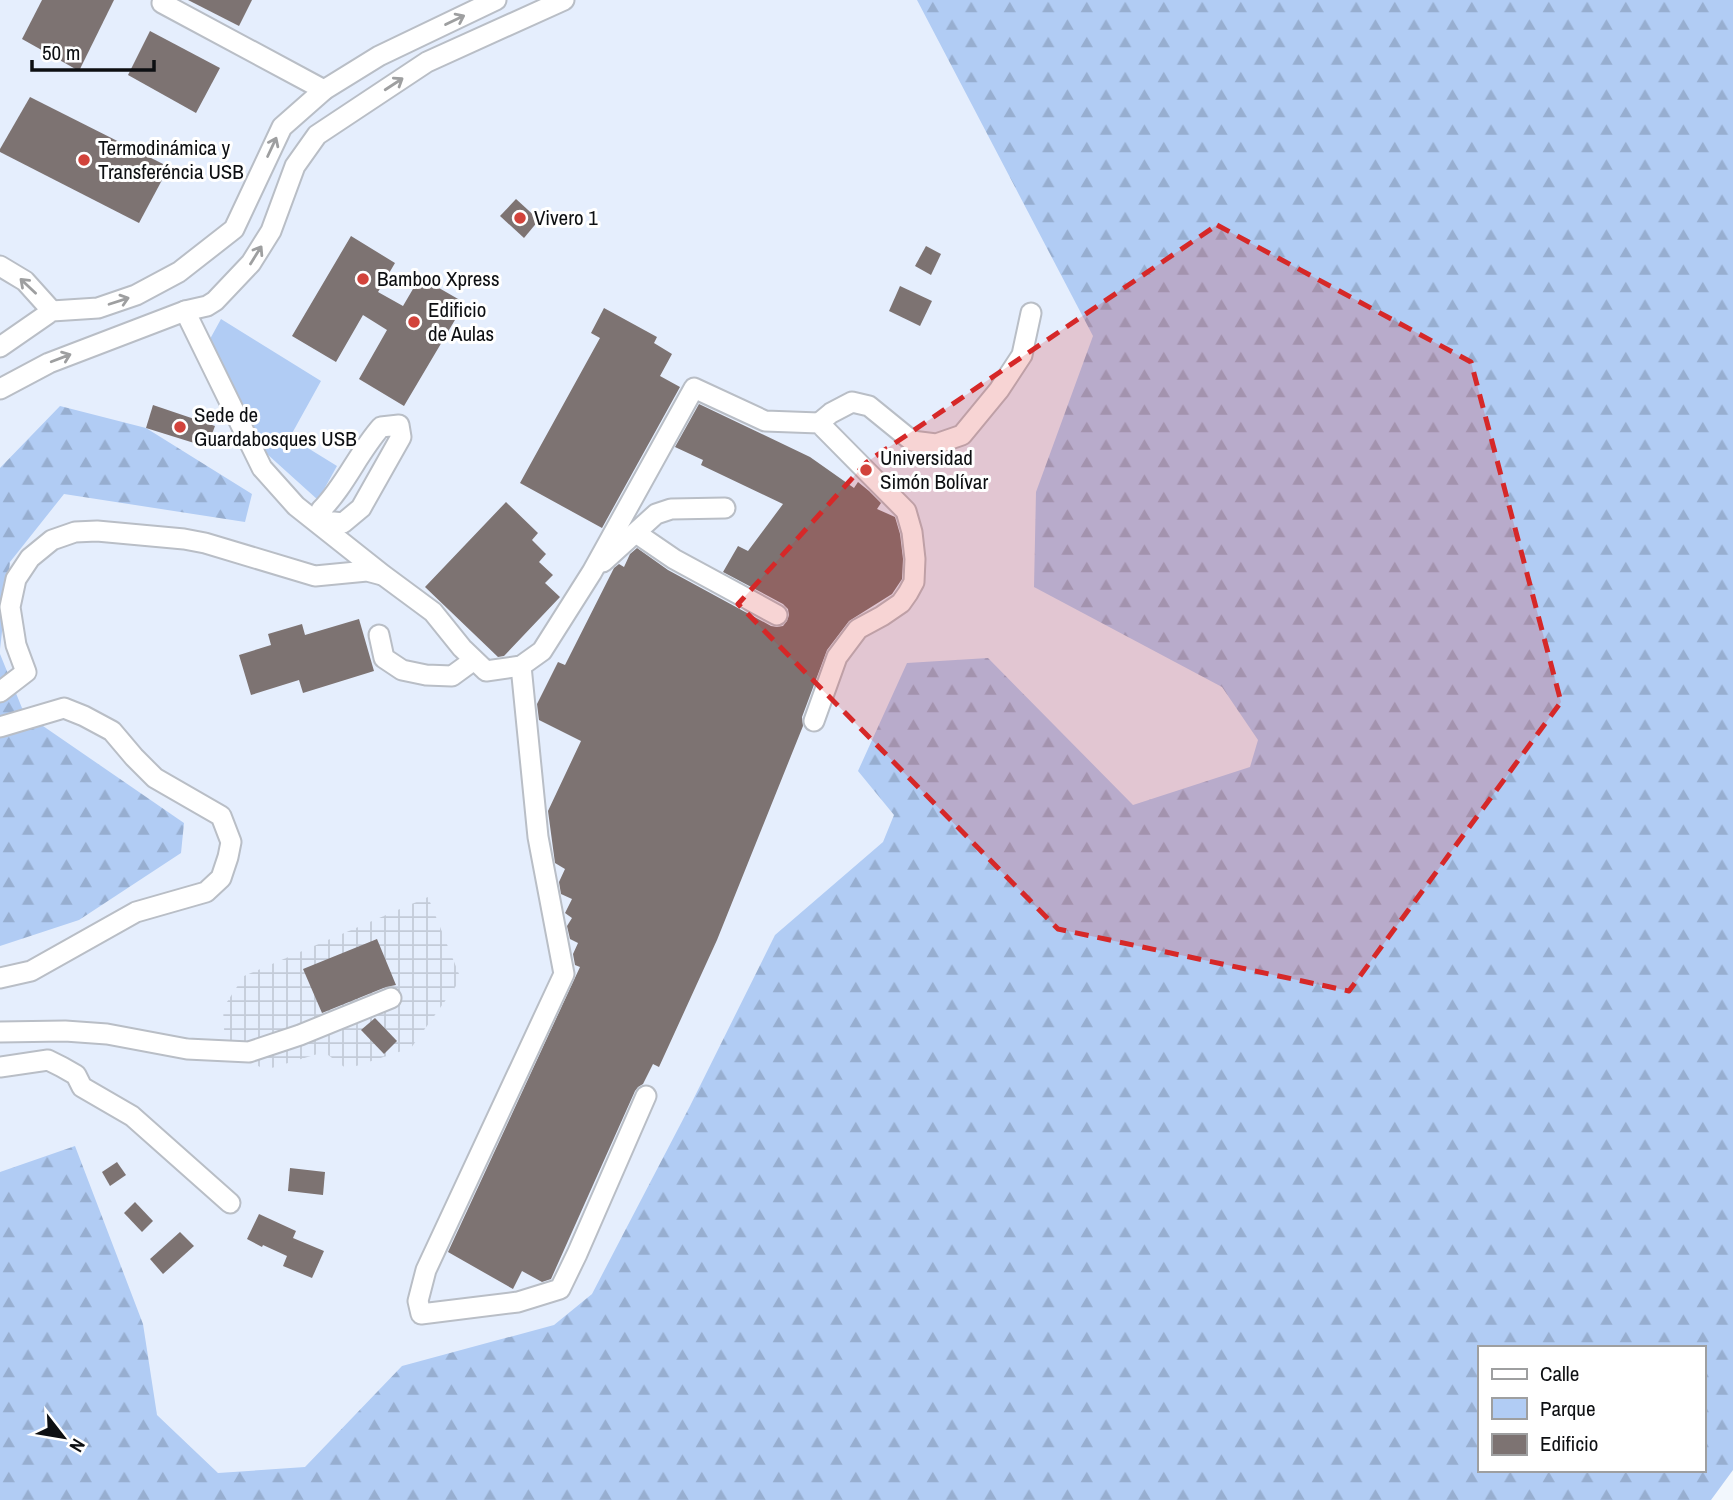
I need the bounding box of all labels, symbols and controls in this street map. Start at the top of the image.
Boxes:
one-way arrow [444,12,465,26]
scale bar [32,28,154,72]
text: 50 m [42,38,80,67]
one-way arrow [384,77,403,91]
place label: Termodinámica y Transferéncia USB [98,133,244,186]
one-way arrow [266,137,280,158]
marker: Termodinámica y Transferéncia USB [76,152,92,168]
place label: Vivero 1 [534,203,598,232]
marker: Vivero 1 [512,210,528,226]
one-way arrow [250,245,264,265]
place label: Bamboo Xpress [377,264,500,293]
marker: Bamboo Xpress [355,271,371,287]
one-way arrow [19,278,37,294]
one-way arrow [108,294,130,307]
place label: Edificio de Aulas [428,295,494,348]
marker: Edificio de Aulas [406,314,422,330]
one-way arrow [49,351,71,364]
place label: Sede de Guardabosques USB [194,400,357,453]
marker: Sede de Guardabosques USB [172,419,188,435]
place label: Universidad Simón Bolívar [880,443,988,496]
marker: Universidad Simón Bolívar [858,462,874,478]
legend [1478,1346,1705,1472]
text: Calle [1540,1359,1579,1388]
text: Parque [1540,1394,1596,1423]
north arrow [28,1402,98,1472]
text: Edificio [1540,1429,1598,1458]
text: N [64,1434,92,1457]

